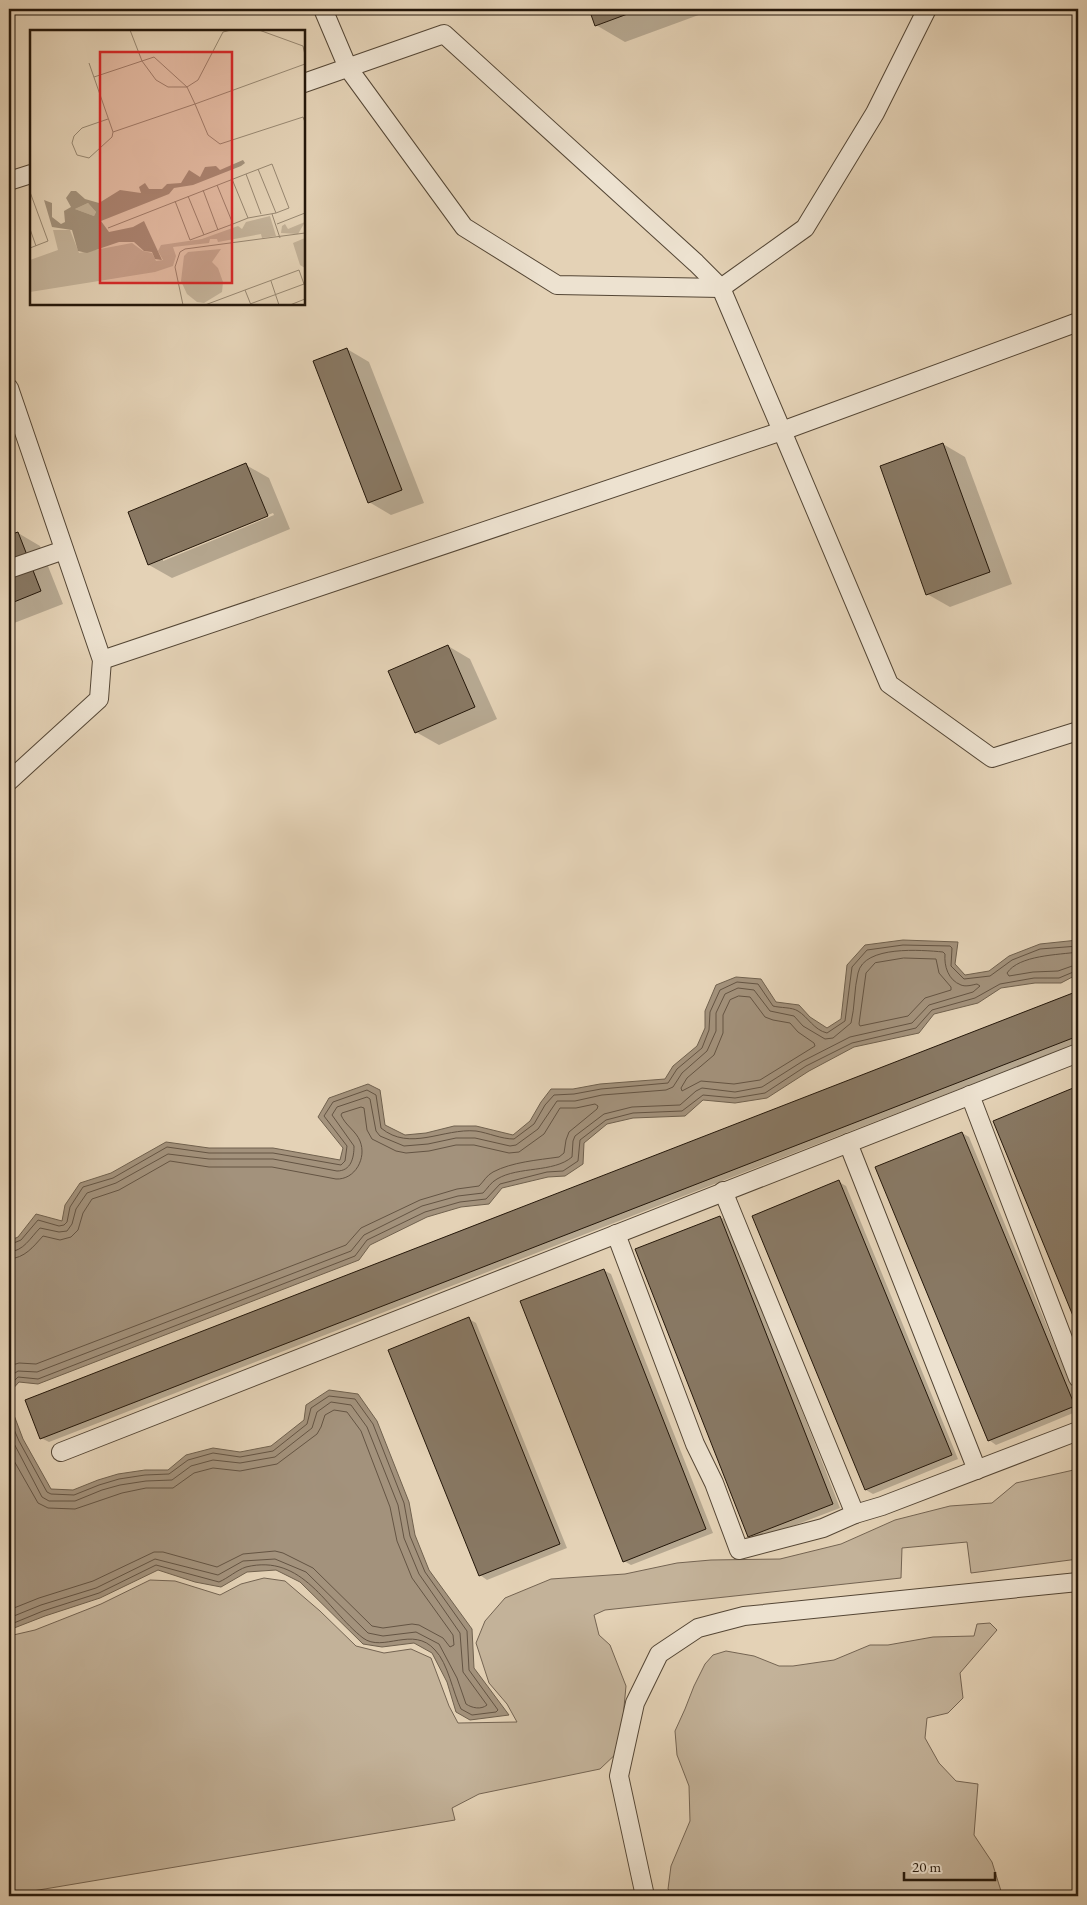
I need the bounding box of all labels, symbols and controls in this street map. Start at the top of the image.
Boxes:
inset map [30,30,305,305]
scale bar [904,1850,996,1882]
text: 20 m [912,1857,941,1876]

